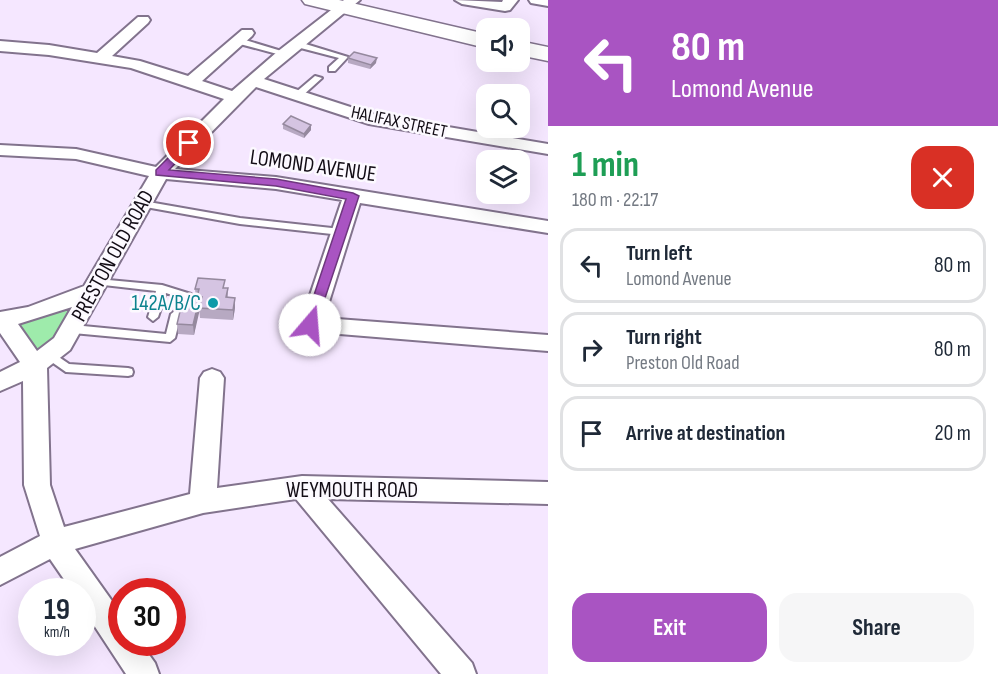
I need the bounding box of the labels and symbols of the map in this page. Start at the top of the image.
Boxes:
street label: HALIFAX STREET [349,102,449,142]
pin [163,117,214,168]
street label: LOMOND AVENUE [248,144,378,188]
street label: PRESTON OLD ROAD [66,186,160,326]
place label: 142A/B/C [132,290,201,317]
position arrow [278,293,342,357]
marker: 142A/B/C [206,296,220,310]
street label: WEYMOUTH ROAD [286,477,418,504]
speed limit sign: 30 [108,578,186,656]

